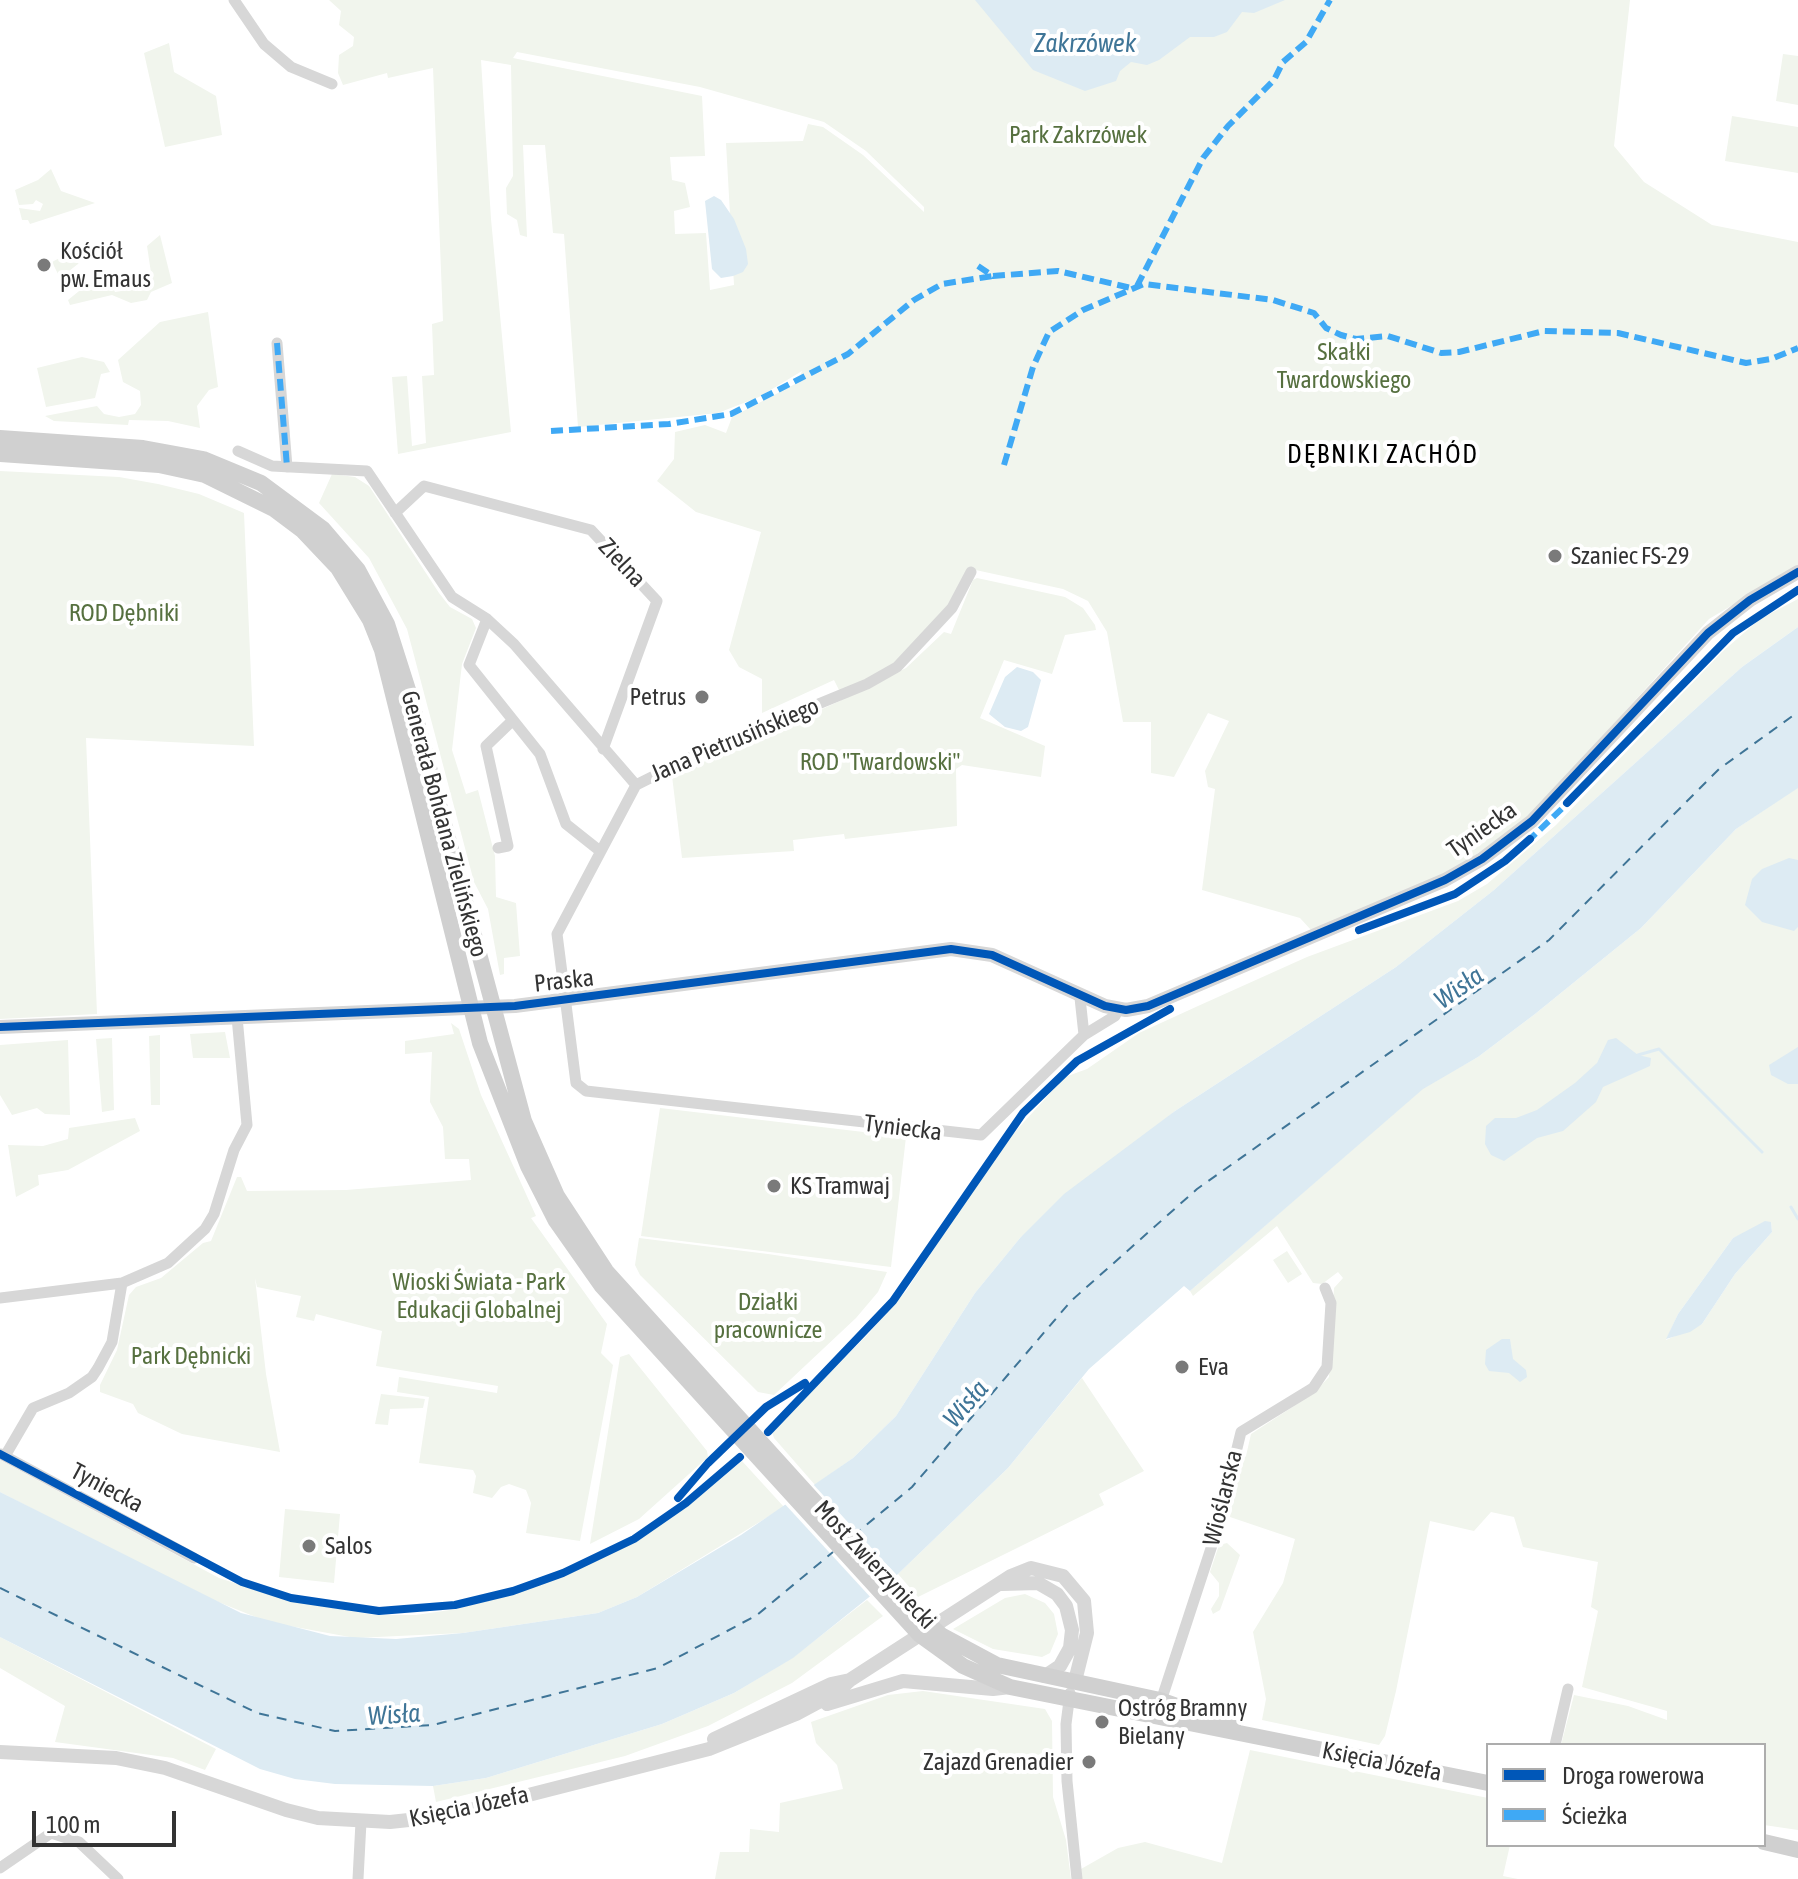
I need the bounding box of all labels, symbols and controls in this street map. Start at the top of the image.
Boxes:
water label: Zakrzówek [1034,28,1136,60]
park label: Park Zakrzówek [1009,121,1147,149]
place label: Kościół pw. Emaus [60,237,151,293]
marker: Kościół pw. Emaus [35,256,53,274]
park label: Skałki Twardowskiego [1277,338,1411,394]
district label: DĘBNIKI ZACHÓD [1287,439,1479,471]
street label: Zielna [592,533,652,593]
place label: Szaniec FS-29 [1571,542,1689,570]
marker: Szaniec FS-29 [1546,547,1564,565]
park label: ROD Dębniki [69,599,179,627]
place label: Petrus [630,683,686,711]
street label: Generała Bohdana Zielińskiego [395,688,493,960]
marker: Petrus [693,688,711,706]
street label: Jana Pietrusińskiego [647,692,823,788]
park label: ROD "Twardowski" [800,748,960,776]
street label: Tyniecka [1442,796,1522,864]
water label: Wisła [1429,960,1489,1016]
street label: Praska [533,964,595,998]
street label: Tyniecka [863,1109,943,1147]
place label: KS Tramwaj [790,1172,890,1200]
marker: KS Tramwaj [765,1177,783,1195]
park label: Wioski Świata - Park Edukacji Globalnej [393,1268,565,1324]
park label: Działki pracownicze [714,1288,822,1344]
park label: Park Dębnicki [131,1342,251,1370]
place label: Eva [1198,1353,1229,1381]
marker: Eva [1173,1358,1191,1376]
water label: Wisła [937,1374,995,1434]
street label: Wioślarska [1197,1447,1249,1549]
street label: Tyniecka [66,1457,148,1519]
street label: Most Zwierzyniecki [808,1495,942,1635]
place label: Salos [325,1532,372,1560]
marker: Salos [300,1537,318,1555]
place label: Ostróg Bramny Bielany [1118,1694,1247,1750]
water label: Wisła [367,1698,421,1732]
marker: Ostróg Bramny Bielany [1093,1713,1111,1731]
street label: Księcia Józefa [1320,1736,1444,1788]
legend [1486,1743,1766,1847]
place label: Zajazd Grenadier [923,1748,1073,1776]
marker: Zajazd Grenadier [1080,1753,1098,1771]
text: Droga rowerowa [1562,1762,1705,1789]
street label: Księcia Józefa [407,1780,531,1834]
scale bar [36,1795,180,1845]
text: Ścieżka [1562,1802,1628,1829]
text: 100 m [46,1811,100,1838]

